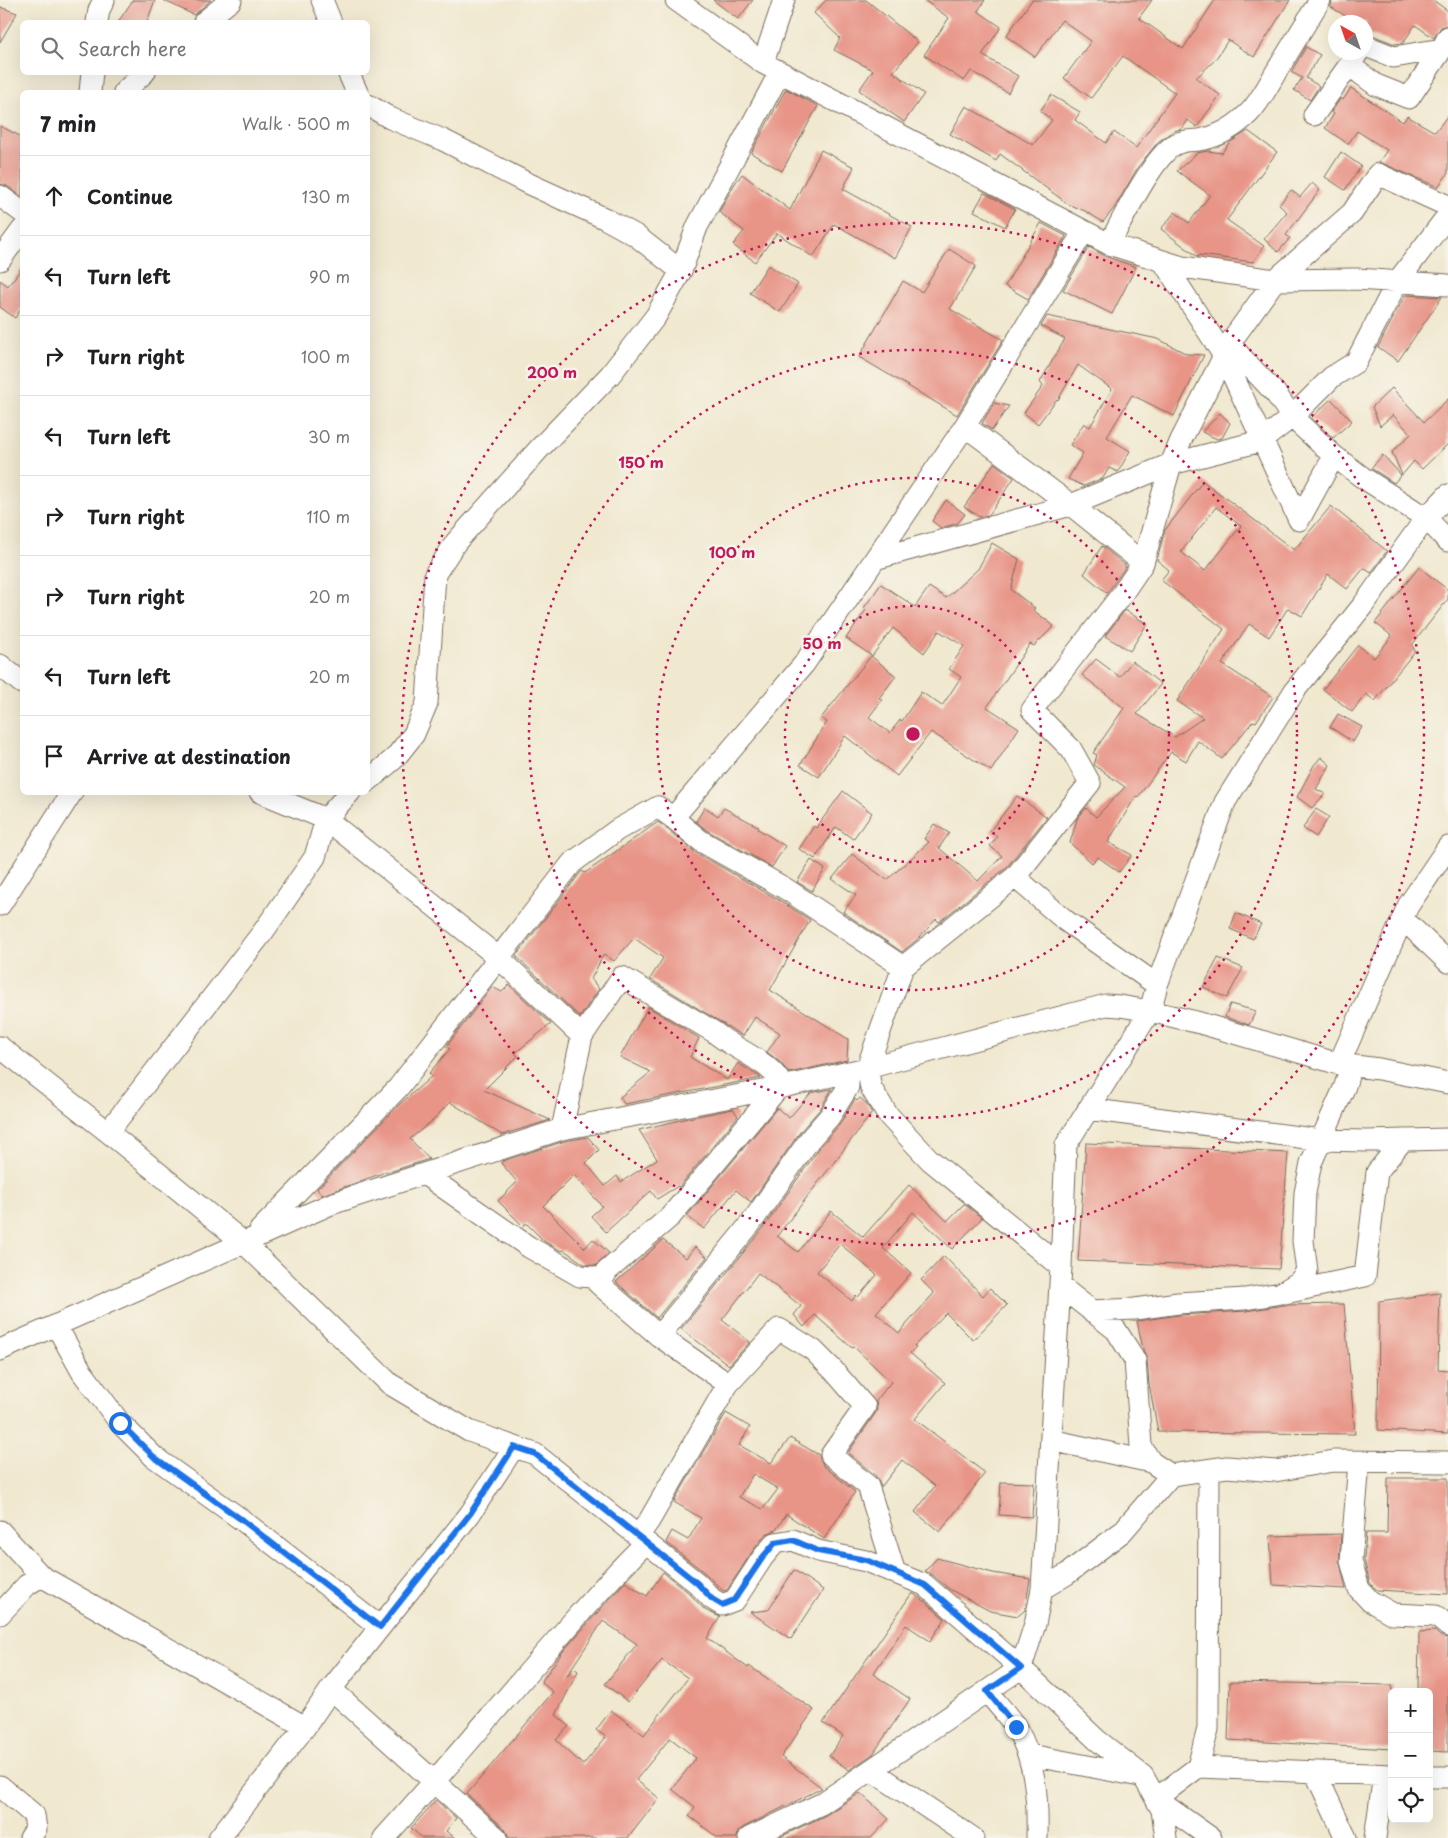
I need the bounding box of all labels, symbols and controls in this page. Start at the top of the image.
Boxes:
north arrow [1328,15,1373,60]
search box [20,20,370,75]
icon: search [38,34,66,62]
text: Search here [78,34,187,62]
text: 7 min [40,107,96,139]
text: Walk · 500 m [242,111,350,135]
icon: ahead [40,182,68,210]
text: Continue [87,182,173,210]
text: 130 m [302,184,350,208]
icon: left [40,262,68,290]
text: Turn left [87,262,171,290]
text: 90 m [309,264,350,288]
icon: right [40,342,68,370]
text: Turn right [87,342,185,370]
text: 100 m [301,344,350,368]
text: 200 m [527,360,577,383]
icon: left [40,422,68,450]
text: Turn left [87,422,171,450]
text: 30 m [308,424,350,448]
text: 150 m [618,450,664,473]
icon: right [40,502,68,530]
text: Turn right [87,502,185,530]
text: 110 m [307,504,350,528]
text: 100 m [709,540,755,563]
icon: right [40,582,68,610]
text: Turn right [87,582,185,610]
text: 20 m [309,584,350,608]
text: 50 m [803,631,841,654]
icon: left [40,662,68,690]
text: Turn left [87,662,171,690]
text: 20 m [309,664,350,688]
centre of rings [904,725,922,743]
icon: arrive [40,742,68,770]
text: Arrive at destination [87,742,291,770]
route start [109,1412,132,1435]
map controls [1388,1688,1433,1823]
button: + [1388,1688,1433,1733]
route end [1005,1716,1028,1739]
button: − [1388,1733,1433,1778]
button: locate [1388,1778,1433,1823]

